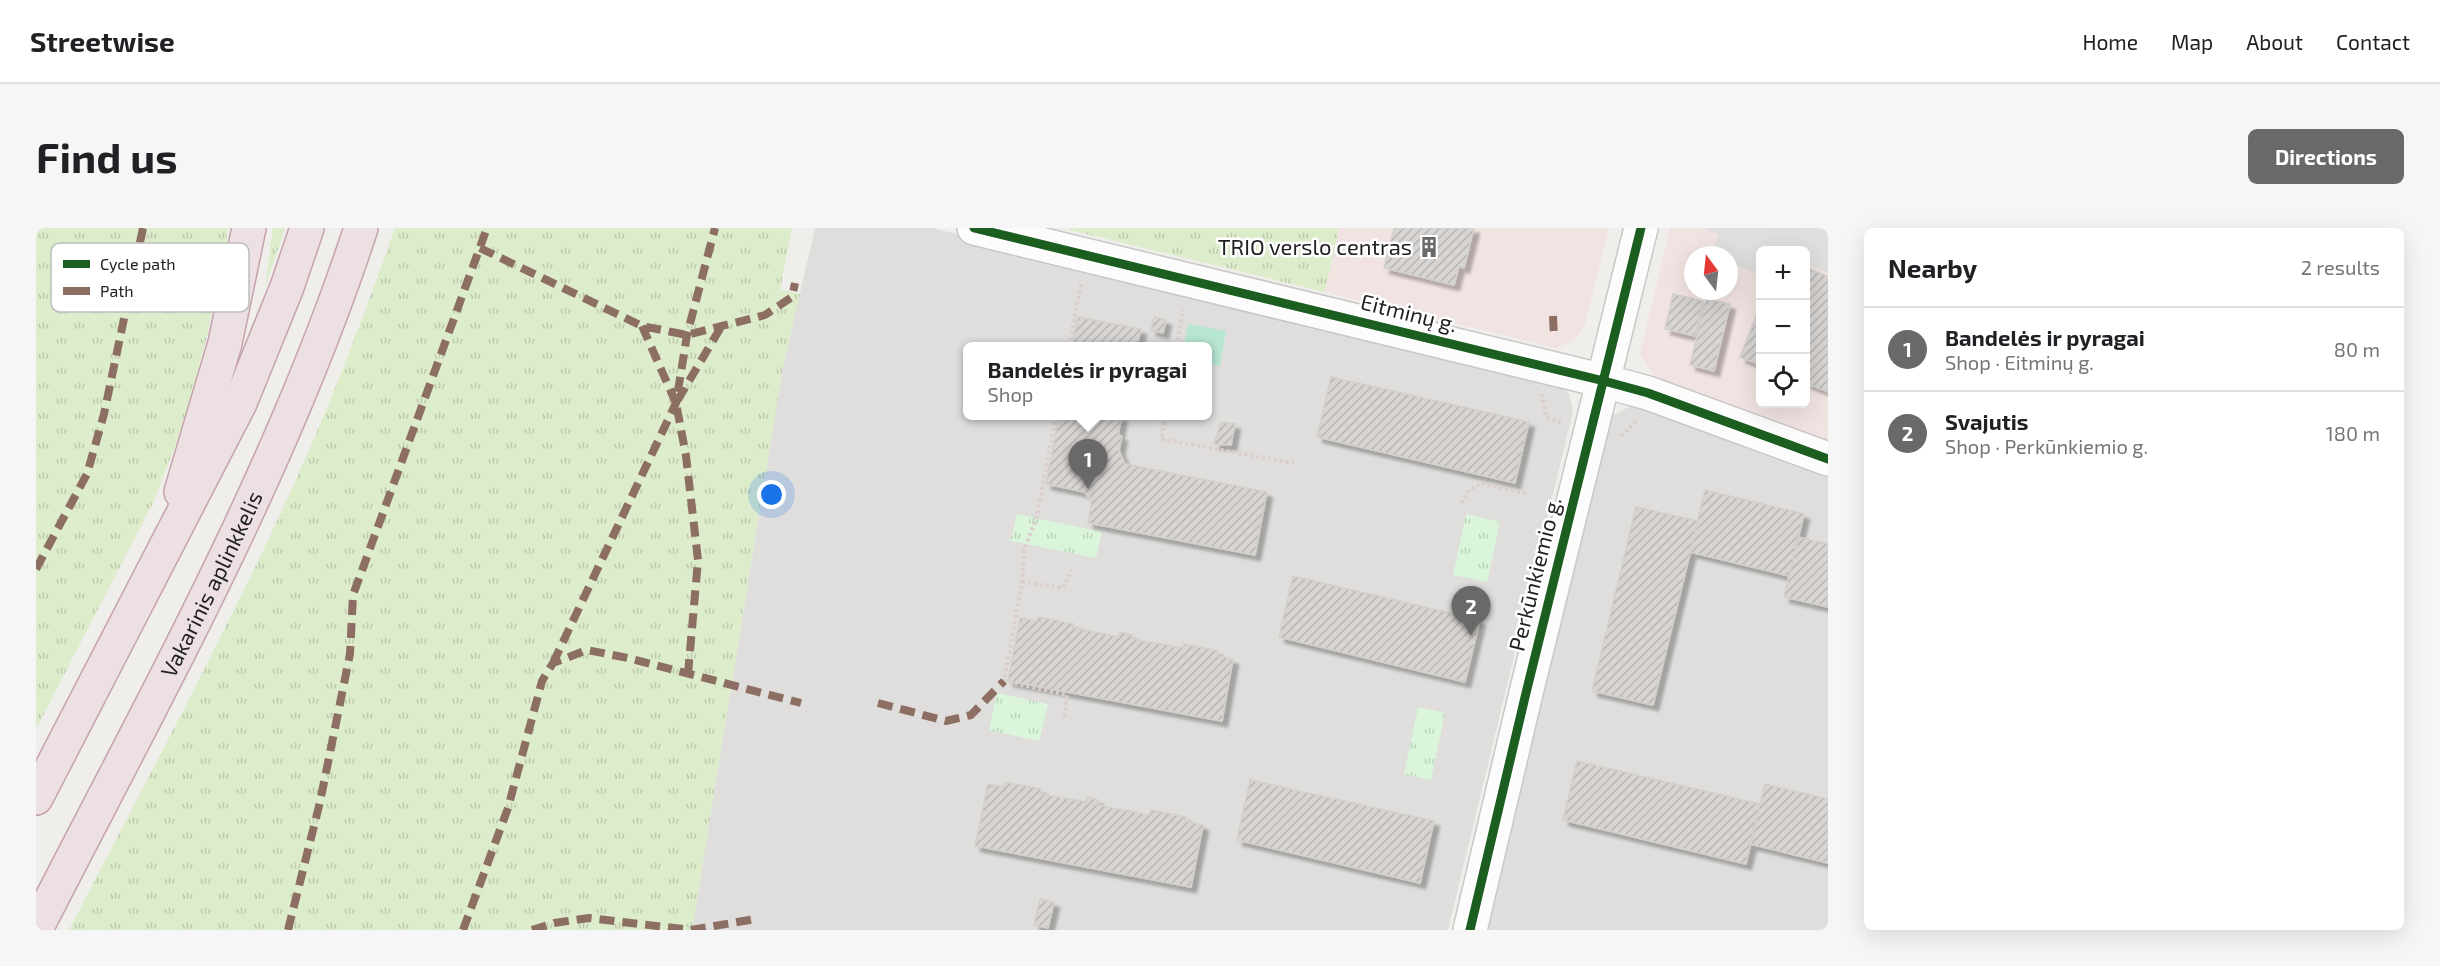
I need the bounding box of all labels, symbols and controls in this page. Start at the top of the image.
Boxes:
text: Streetwise [30,24,175,58]
text: Home [2082,29,2138,54]
text: Map [2171,29,2213,54]
text: About [2246,29,2303,54]
text: Contact [2336,29,2410,54]
button: Directions [2248,129,2404,184]
text: Find us [36,131,178,181]
place label: TRIO verslo centras [1218,233,1412,259]
building icon: TRIO verslo centras [1417,235,1441,259]
legend [51,243,249,312]
north arrow [1684,246,1738,300]
map controls [1756,246,1810,408]
button: + [1756,246,1810,300]
text: Nearby [1888,252,1977,283]
text: Cycle path [100,254,176,273]
text: 2 results [2301,255,2380,279]
text: Path [100,281,134,300]
street label: Eitminų g. [1358,288,1460,337]
button: − [1756,300,1810,354]
text: Bandelės ir pyragai [1945,324,2145,350]
text: 1 [1903,337,1912,361]
text: 80 m [2334,337,2380,361]
popup [963,342,1212,420]
text: Shop · Eitminų g. [1945,350,2094,374]
button: locate [1756,354,1810,408]
text: Bandelės ir pyragai [988,356,1187,382]
text: Shop [988,382,1033,406]
text: Svajutis [1945,408,2029,434]
text: 2 [1902,421,1913,445]
text: 180 m [2326,421,2380,445]
text: Shop · Perkūnkiemio g. [1945,434,2148,458]
pin: 1 [1068,440,1108,489]
your location [757,480,786,509]
street label: Vakarinis aplinkkelis [154,487,267,681]
street label: Perkūnkiemio g. [1502,494,1566,654]
pin: 2 [1452,586,1490,636]

